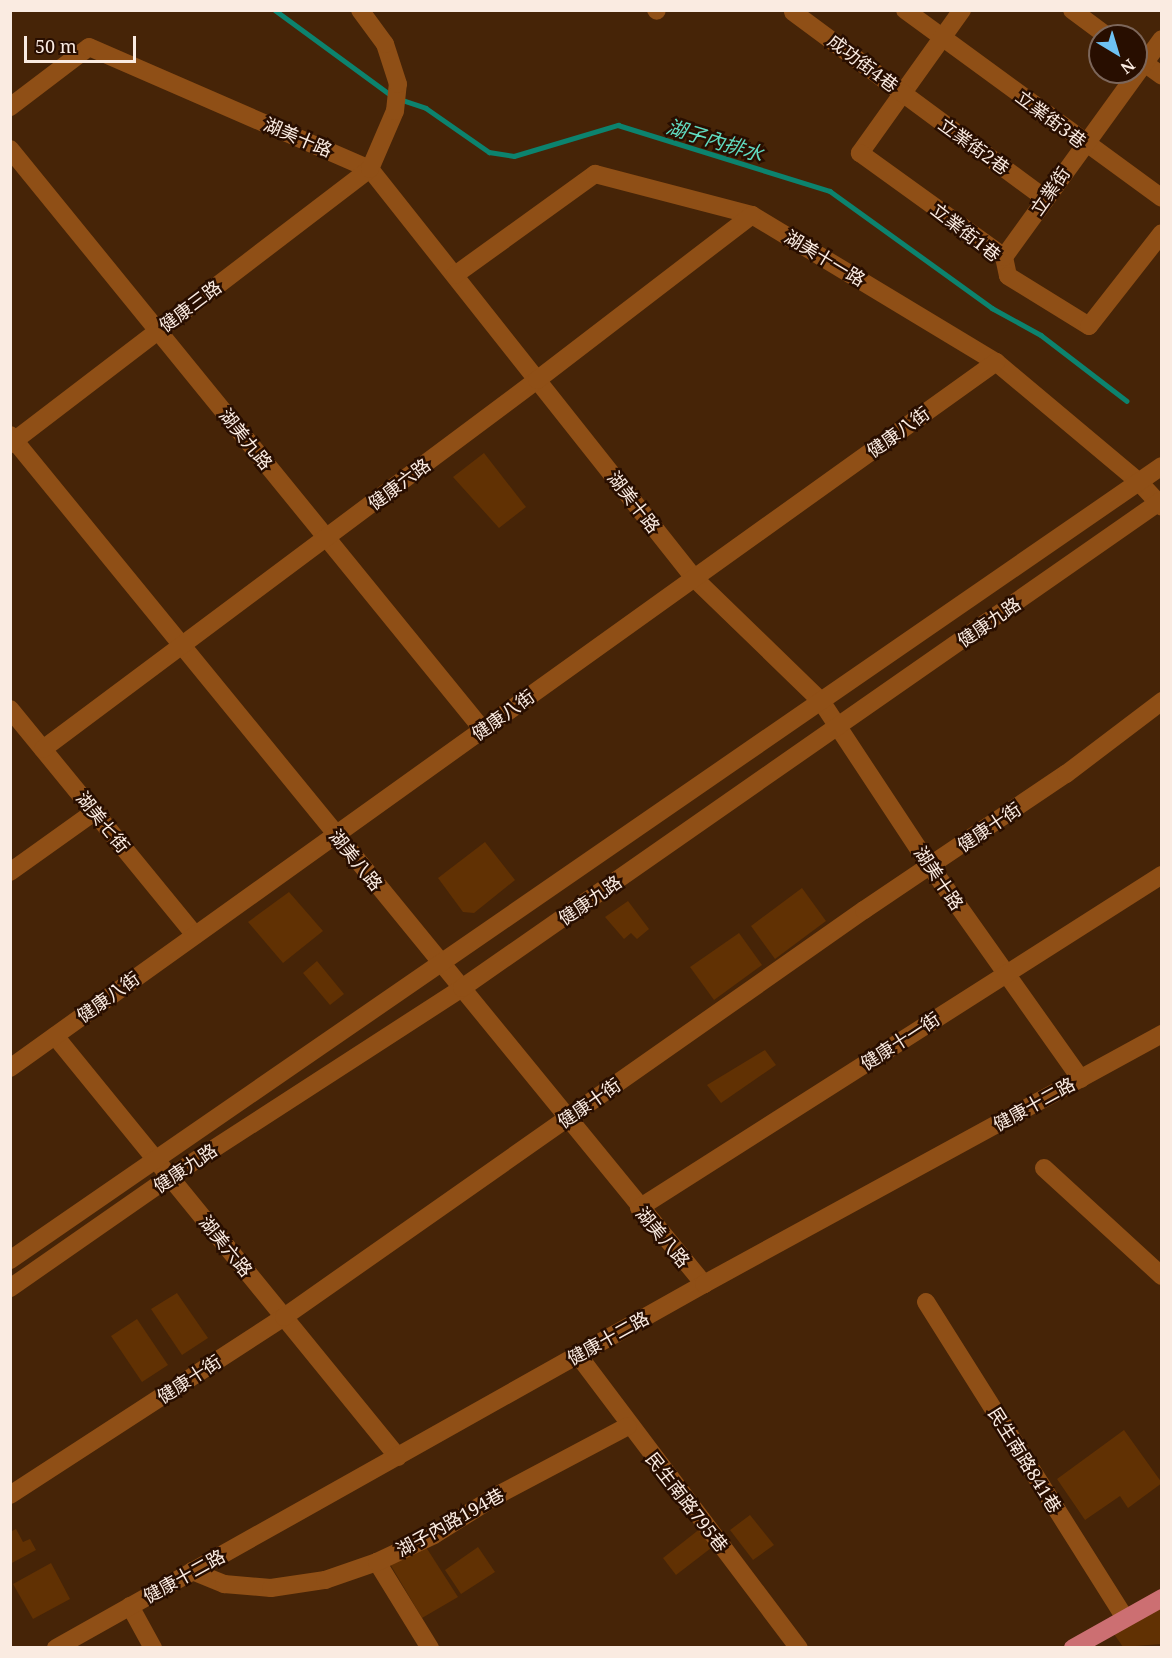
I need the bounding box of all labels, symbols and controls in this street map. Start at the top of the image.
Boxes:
scale bar [27,24,140,62]
north arrow [1088,24,1148,84]
street label: 成功街4巷 [824,30,902,96]
text: 50 m [35,34,77,58]
text: N [1116,54,1140,79]
street label: 立業街3巷 [1012,86,1090,152]
street label: 湖美十路 [261,113,335,161]
street label: 立業街2巷 [934,113,1014,179]
water label: 湖子內排水 [664,114,766,166]
street label: 立業街 [1026,163,1074,219]
street label: 立業街1巷 [927,198,1005,266]
street label: 湖美十一路 [781,226,869,290]
street label: 健康三路 [155,276,225,336]
street label: 健康八街 [863,402,933,462]
street label: 湖美九路 [215,404,277,474]
street label: 健康六路 [364,454,434,514]
street label: 湖美十路 [603,467,665,537]
street label: 健康九路 [953,593,1025,651]
street label: 健康八街 [468,685,538,745]
street label: 湖美七街 [72,787,134,857]
street label: 健康十街 [953,798,1025,856]
street label: 湖美八路 [325,825,387,895]
street label: 湖美十路 [910,842,968,914]
street label: 健康九路 [554,871,626,929]
street label: 健康八街 [73,967,143,1027]
street label: 健康十一街 [856,1007,944,1075]
street label: 健康十二路 [989,1073,1079,1135]
street label: 健康十街 [553,1074,625,1132]
street label: 健康九路 [149,1139,221,1197]
street label: 湖美八路 [632,1202,694,1272]
street label: 湖美六路 [195,1211,257,1281]
street label: 健康十二路 [563,1307,653,1369]
street label: 健康十街 [153,1350,225,1408]
street label: 民生南路841巷 [984,1403,1066,1517]
street label: 民生南路795巷 [641,1448,733,1556]
street label: 湖子內路194巷 [392,1483,508,1561]
street label: 健康十二路 [139,1545,229,1607]

